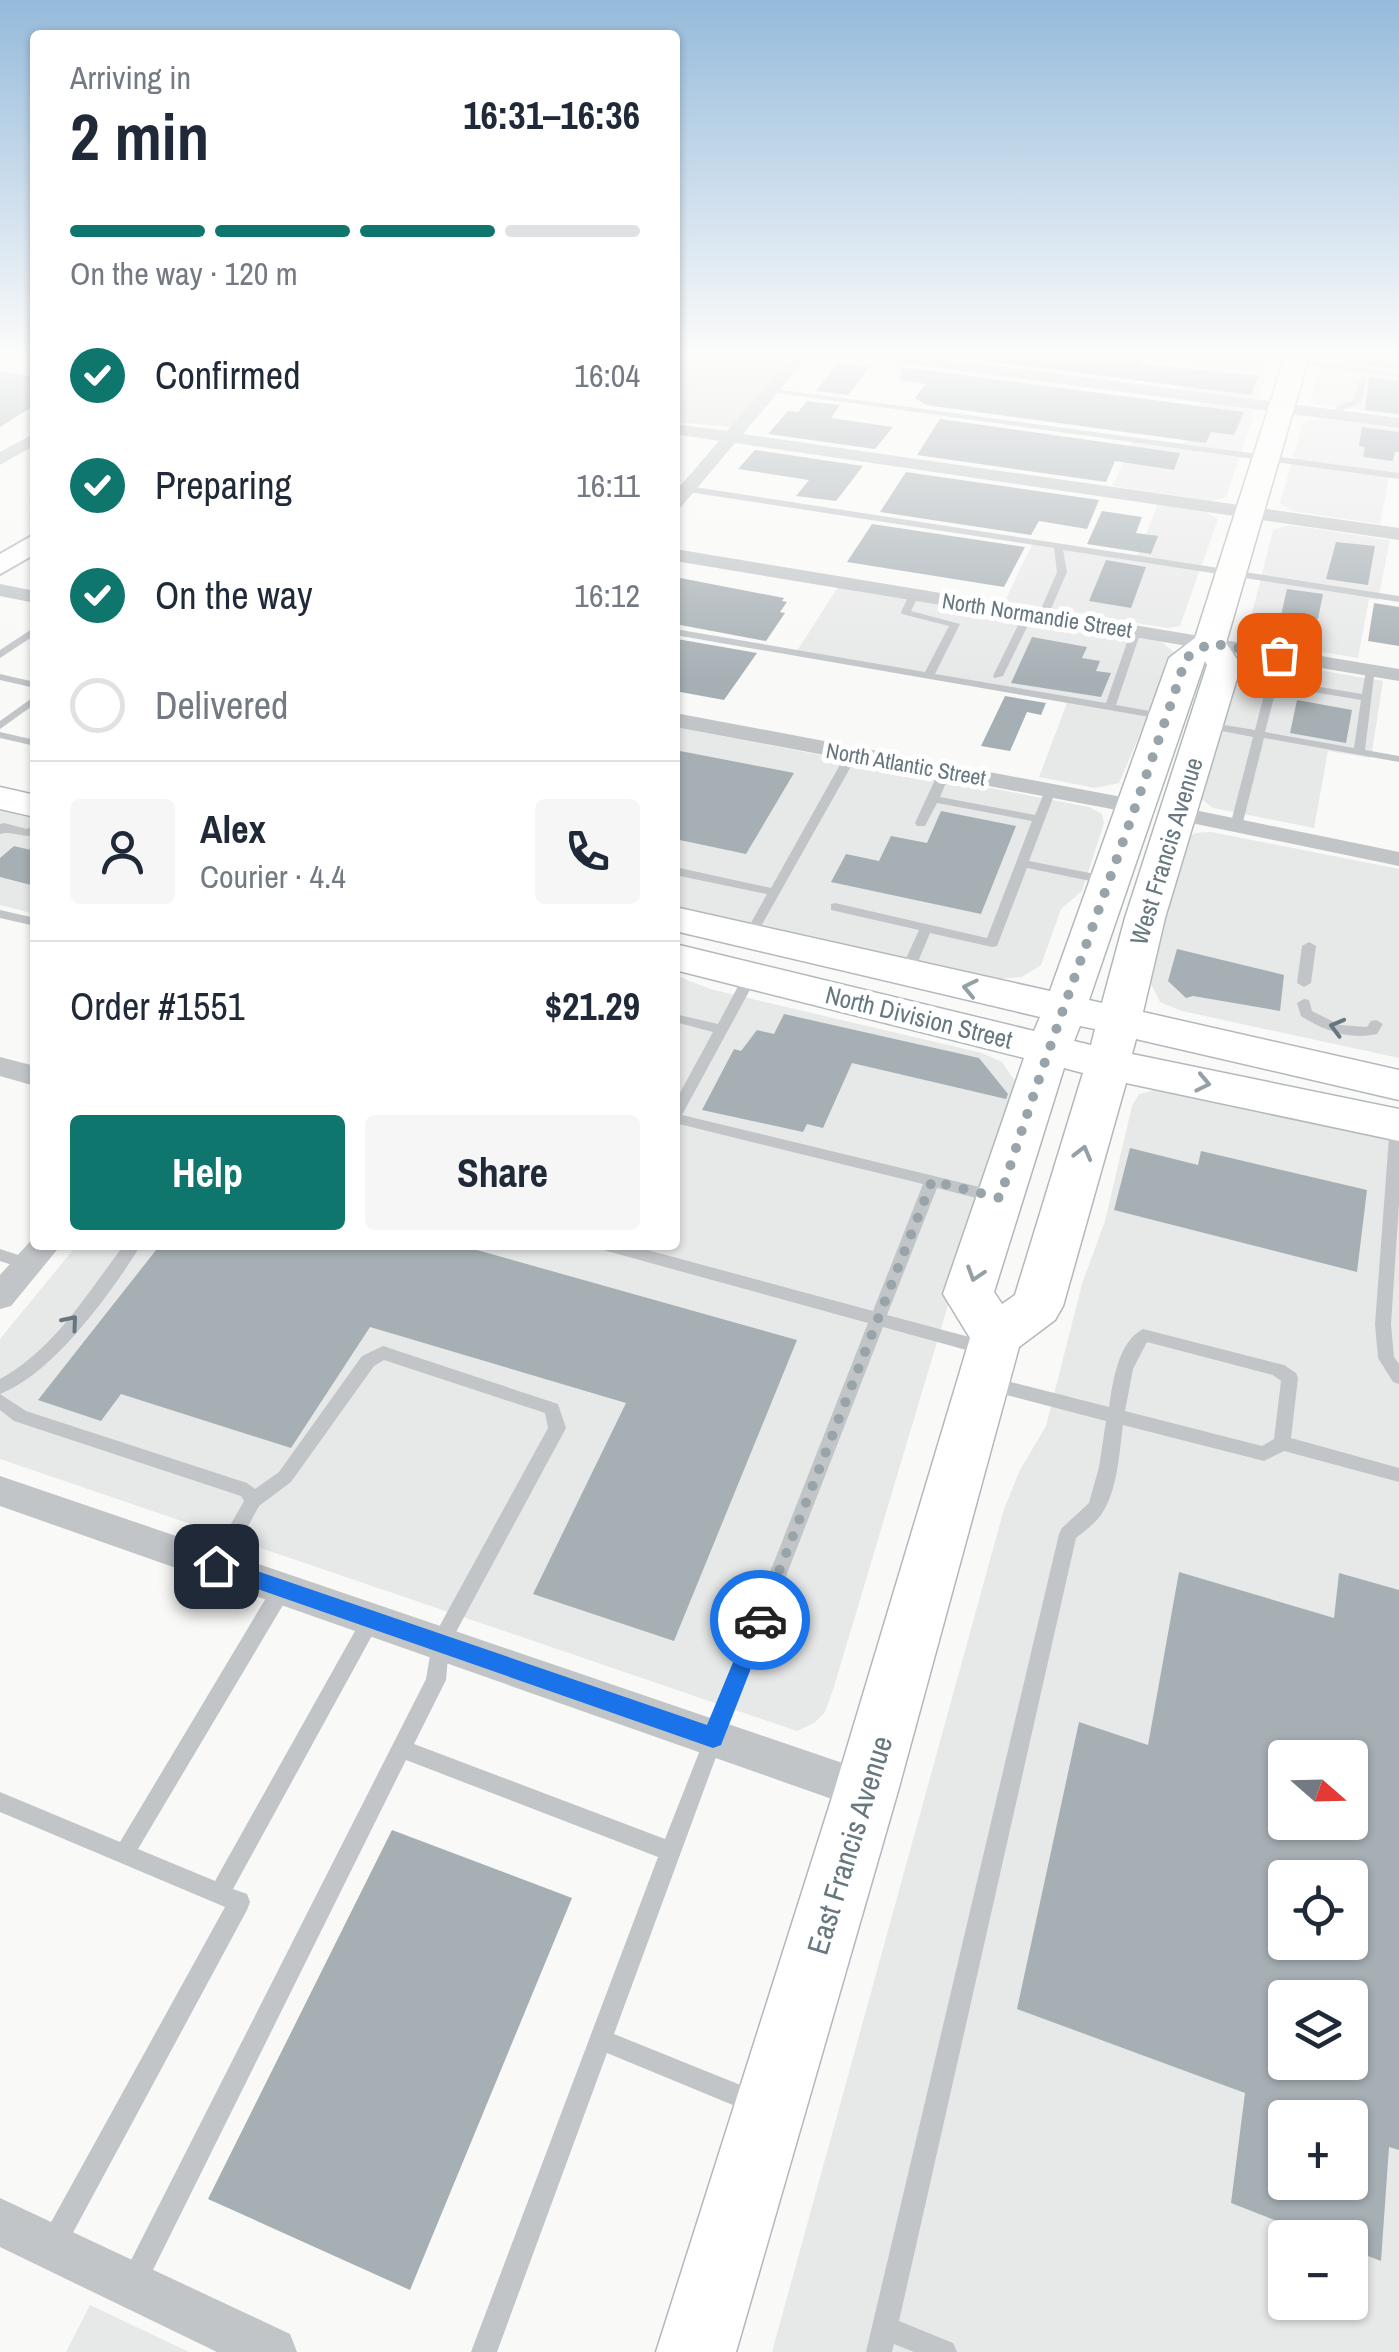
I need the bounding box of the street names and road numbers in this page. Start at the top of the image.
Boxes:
street label: North Normandie Street [940,585,1134,645]
street label: North Atlantic Street [824,735,988,793]
street label: West Francis Avenue [1121,753,1211,949]
street label: North Division Street [822,977,1016,1057]
street label: East Francis Avenue [797,1731,901,1959]

